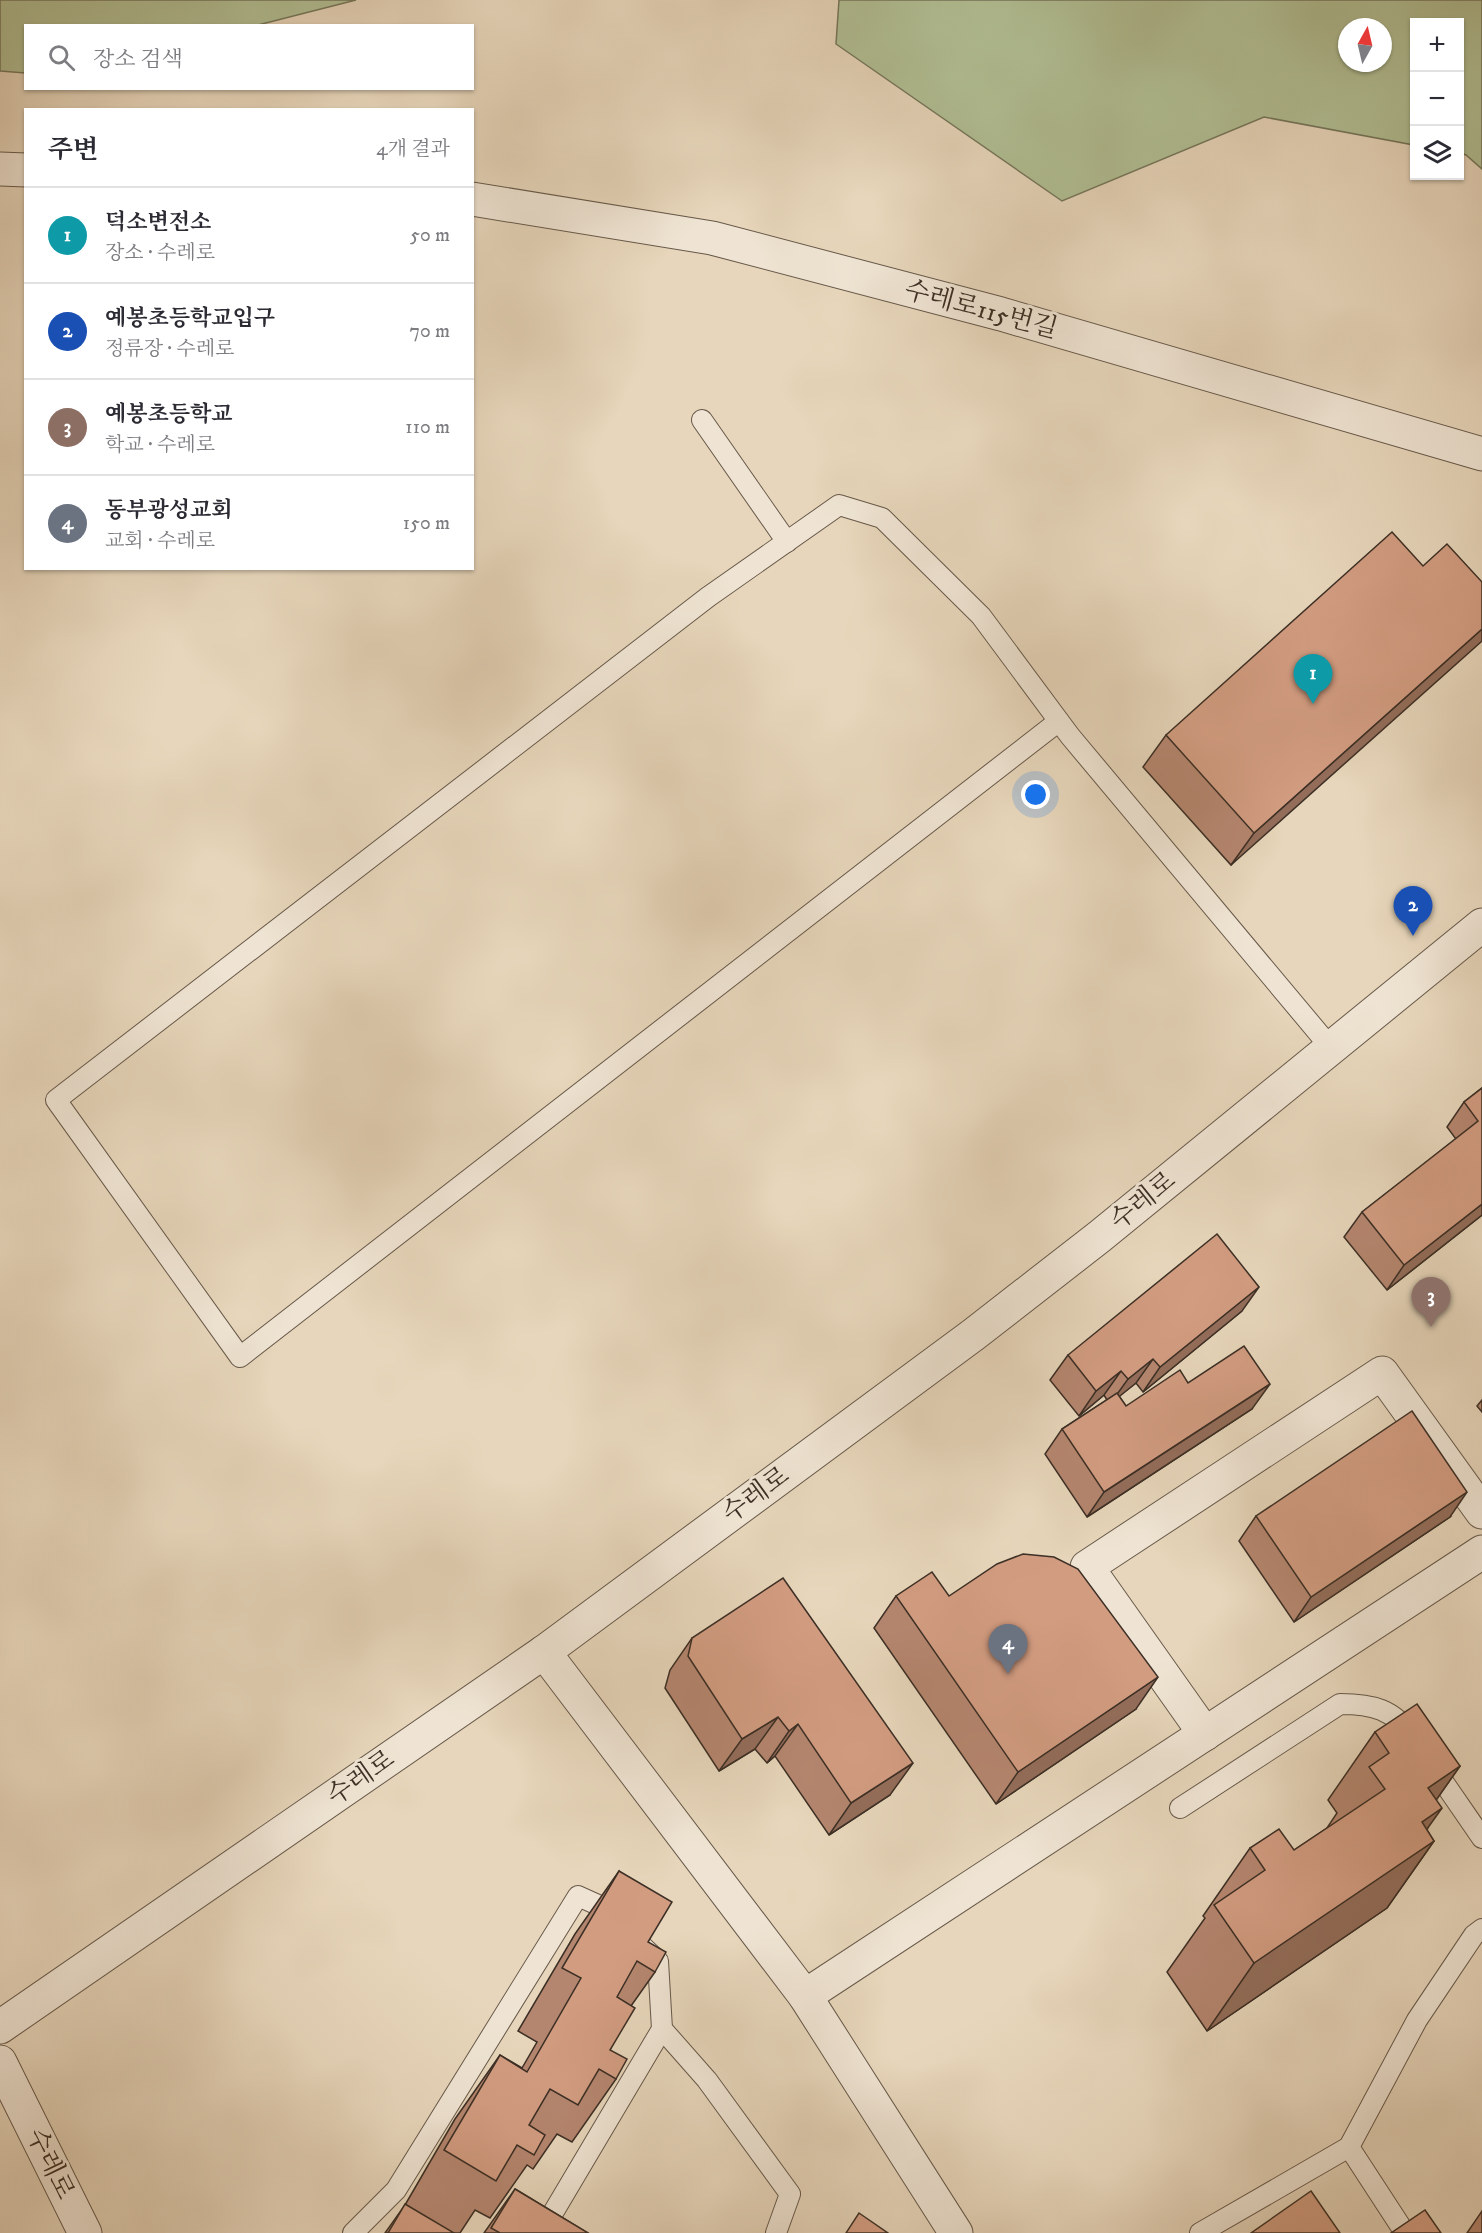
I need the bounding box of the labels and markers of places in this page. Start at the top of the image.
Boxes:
pin: 1 [1294,654,1332,704]
pin: 2 [1394,886,1432,936]
pin: 3 [1412,1278,1450,1327]
pin: 4 [988,1624,1028,1674]

